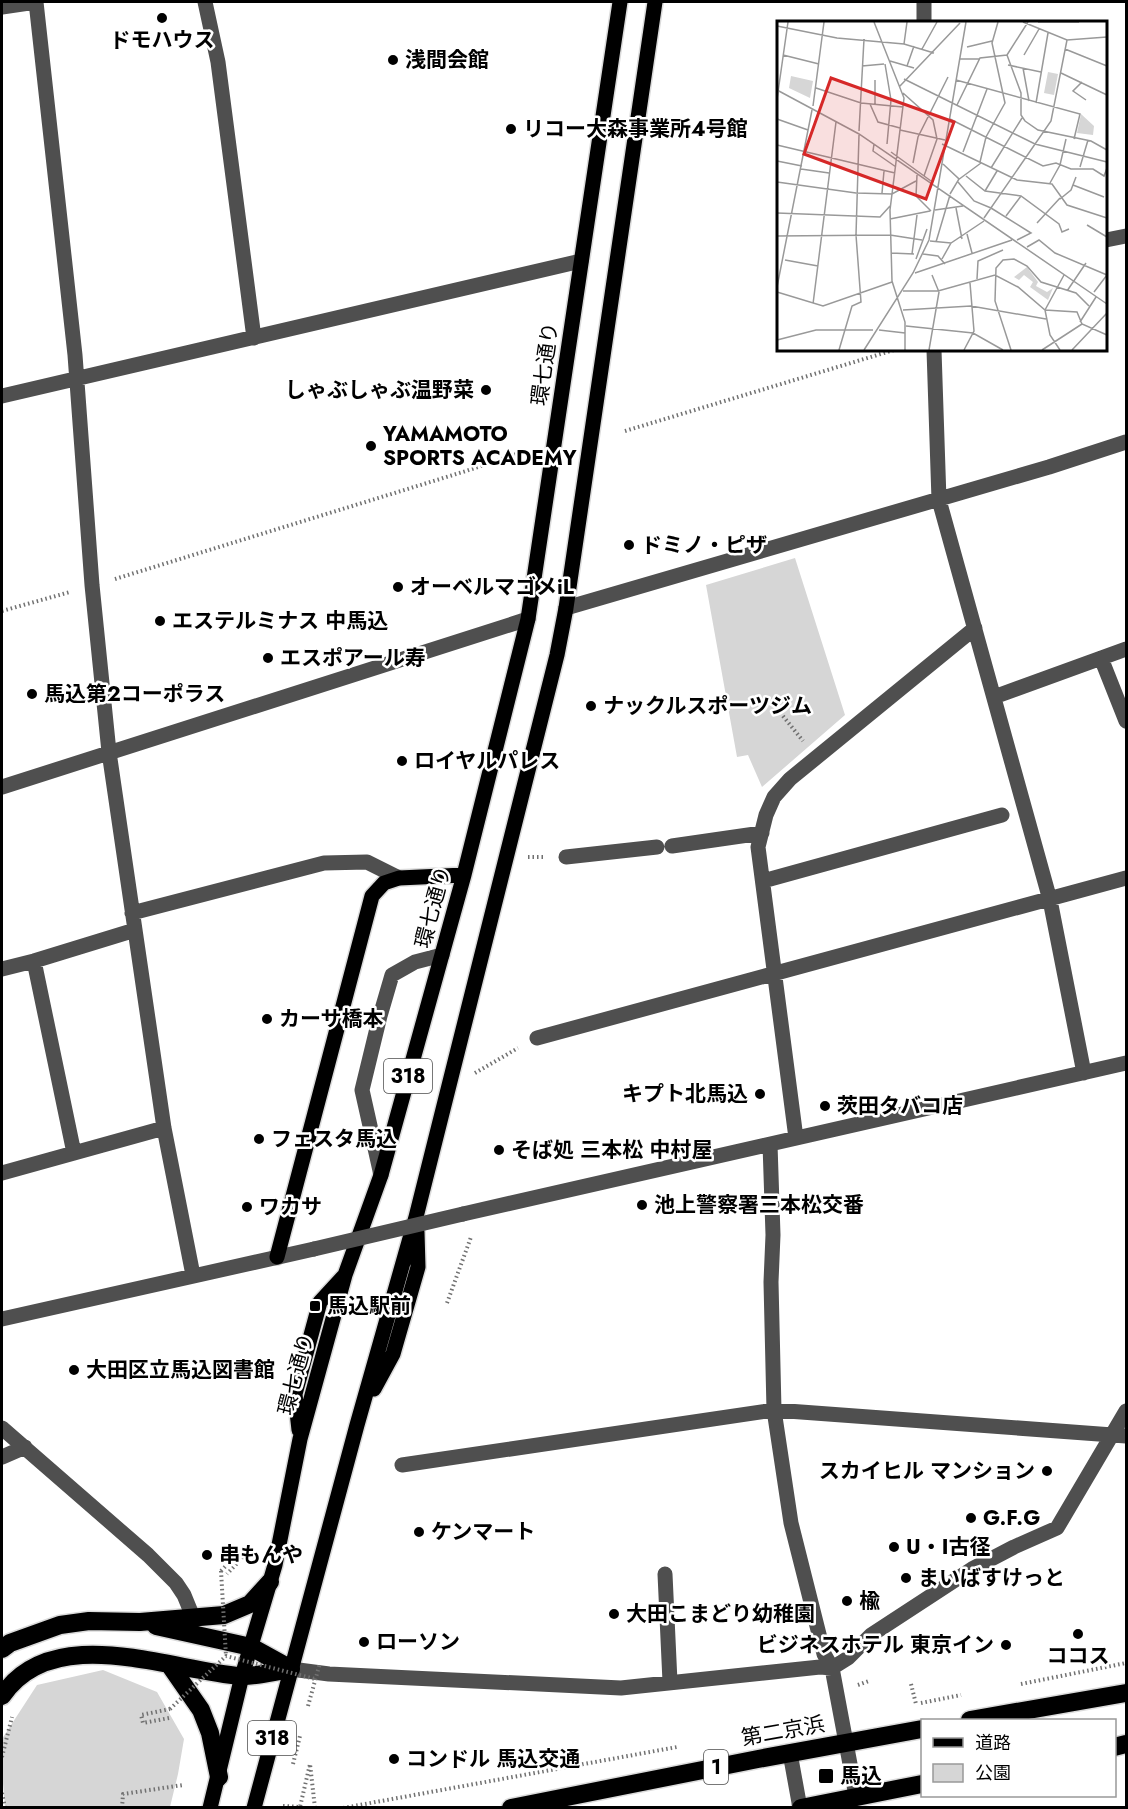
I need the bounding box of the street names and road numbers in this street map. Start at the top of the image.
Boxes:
street label: 環七通り [524,320,566,408]
street label: 環七通り [408,863,458,951]
road number: 318 [384,1059,432,1093]
street label: 環七通り [271,1330,321,1418]
street label: 第二京浜 [739,1709,827,1753]
road number: 318 [248,1721,296,1755]
road number: 1 [704,1750,728,1784]

